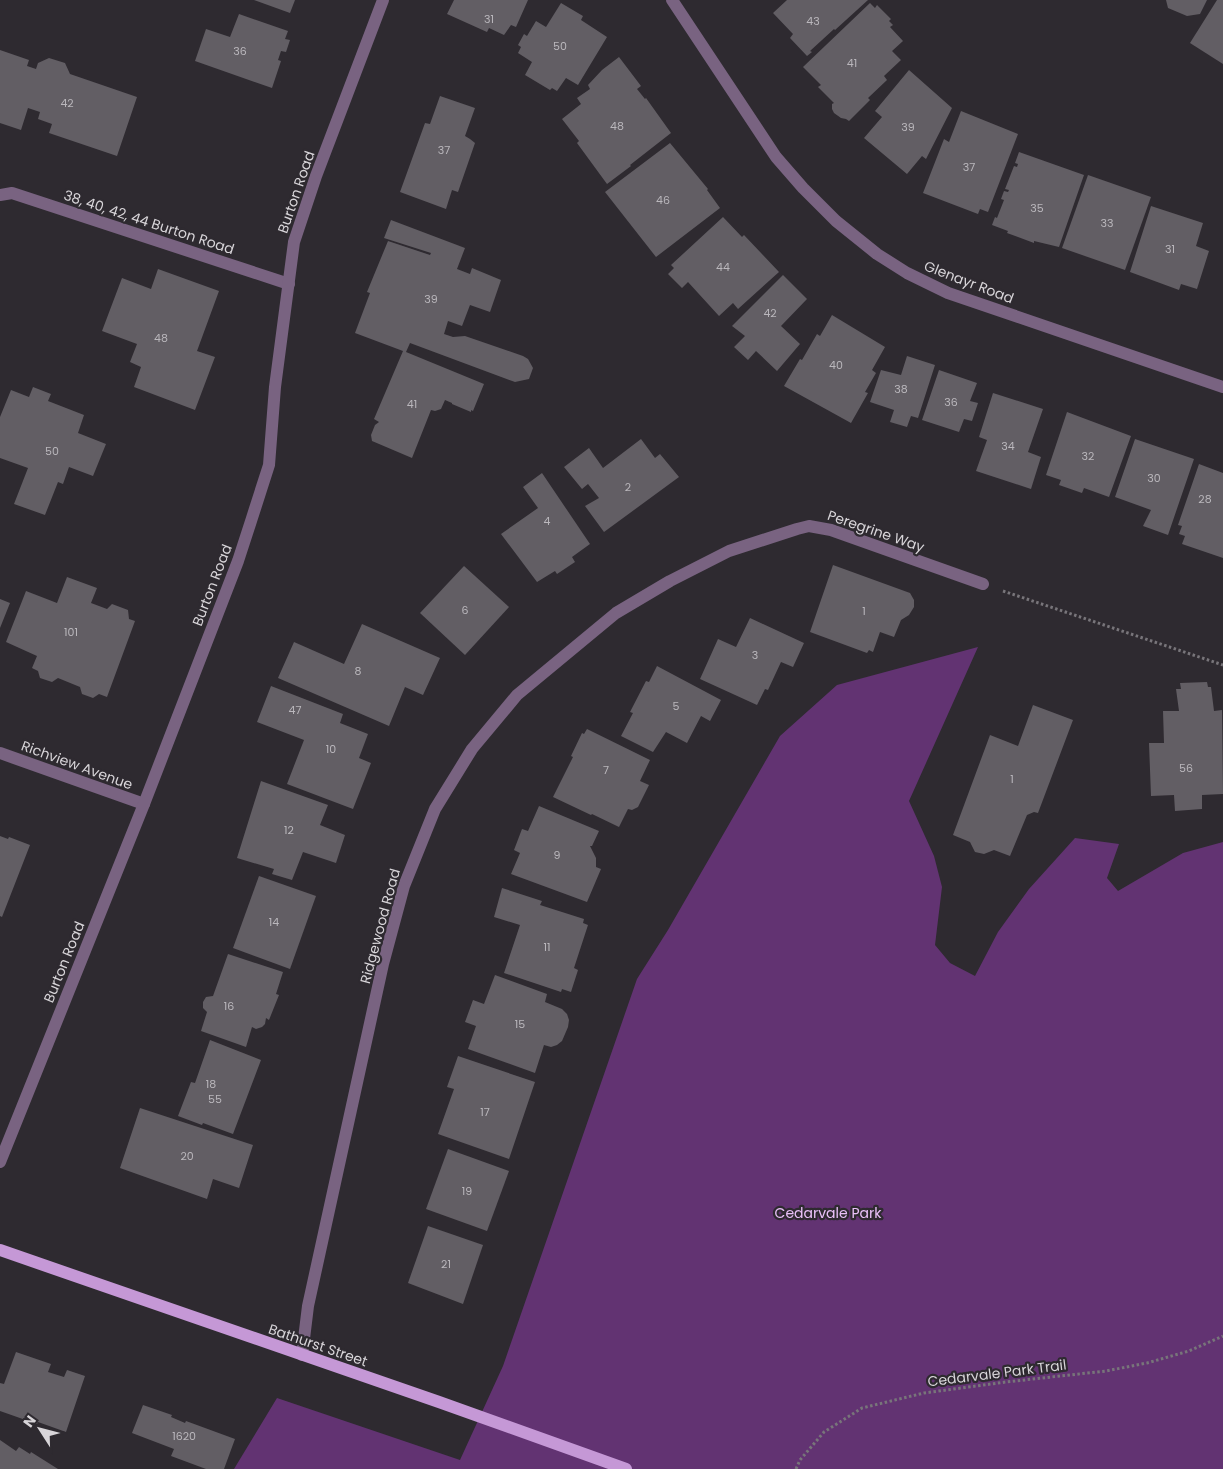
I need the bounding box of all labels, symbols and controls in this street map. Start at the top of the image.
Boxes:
house number: 31 [484,11,494,27]
house number: 43 [806,13,820,29]
house number: 50 [553,38,567,54]
house number: 36 [233,43,247,59]
house number: 41 [847,55,857,71]
house number: 42 [60,95,74,111]
house number: 48 [610,118,624,134]
house number: 39 [901,119,915,135]
house number: 37 [438,142,450,158]
street label: Burton Road [273,148,319,236]
house number: 37 [963,159,975,175]
street label: 38, 40, 42, 44 Burton Road [61,185,237,259]
house number: 46 [656,192,670,208]
house number: 35 [1030,200,1044,216]
house number: 33 [1101,215,1113,231]
house number: 31 [1165,241,1175,257]
street label: Glenayr Road [921,256,1017,308]
house number: 44 [716,259,730,275]
house number: 39 [424,291,438,307]
house number: 42 [763,305,777,321]
house number: 48 [154,330,168,346]
house number: 40 [829,357,843,373]
house number: 38 [894,381,908,397]
house number: 36 [944,394,958,410]
house number: 41 [407,396,417,412]
house number: 34 [1001,438,1015,454]
house number: 50 [45,443,59,459]
house number: 32 [1082,448,1094,464]
house number: 30 [1147,470,1161,486]
house number: 2 [625,479,631,495]
house number: 28 [1198,491,1212,507]
street label: Peregrine Way [825,505,927,557]
house number: 4 [544,513,551,529]
street label: Burton Road [187,541,237,629]
house number: 6 [462,602,469,618]
house number: 1 [862,603,866,619]
house number: 101 [64,624,78,640]
house number: 3 [752,647,758,663]
house number: 8 [355,663,362,679]
house number: 5 [673,698,680,714]
house number: 47 [289,702,301,718]
street label: Richview Avenue [19,736,136,795]
house number: 10 [326,741,336,757]
house number: 56 [1179,760,1193,776]
house number: 7 [603,762,609,778]
house number: 1 [1010,771,1014,787]
house number: 12 [284,822,294,838]
house number: 9 [554,847,561,863]
street label: Ridgewood Road [355,866,405,986]
house number: 14 [269,914,279,930]
street label: Burton Road [39,918,89,1006]
house number: 11 [543,939,551,955]
house number: 16 [224,998,234,1014]
house number: 15 [515,1016,525,1032]
house number: 18 [206,1076,216,1092]
house number: 55 [208,1091,222,1107]
house number: 17 [480,1104,490,1120]
house number: 20 [180,1148,194,1164]
house number: 19 [462,1183,472,1199]
park label: Cedarvale Park [775,1203,882,1223]
house number: 21 [441,1256,451,1272]
street label: Bathurst Street [266,1319,370,1371]
street label: Cedarvale Park Trail [926,1355,1068,1391]
north arrow [15,1404,65,1454]
text: N [18,1411,41,1431]
house number: 1620 [172,1428,196,1444]

